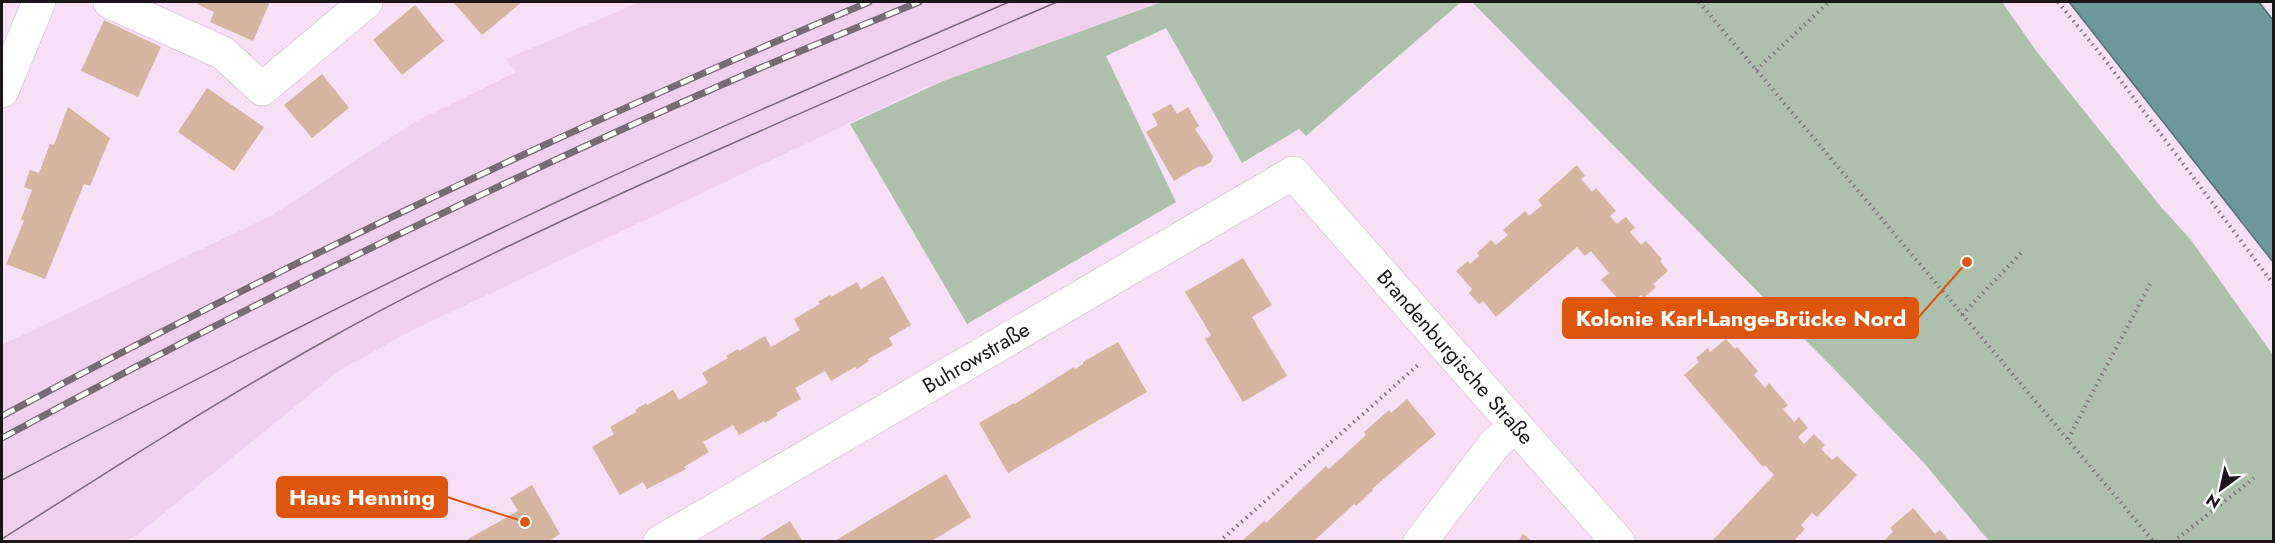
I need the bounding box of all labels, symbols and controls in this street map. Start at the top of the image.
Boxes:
street label: Brandenburgische Straße [1370,263,1541,451]
callout: Kolonie Karl-Lange-Brücke Nord [1563,298,1918,338]
text: Kolonie Karl-Lange-Brücke Nord [1576,302,1906,334]
street label: Buhrowstraße [917,315,1036,401]
north arrow [2191,459,2251,519]
callout: Haus Henning [277,477,447,517]
text: Haus Henning [289,481,435,513]
text: N [2202,488,2225,514]

